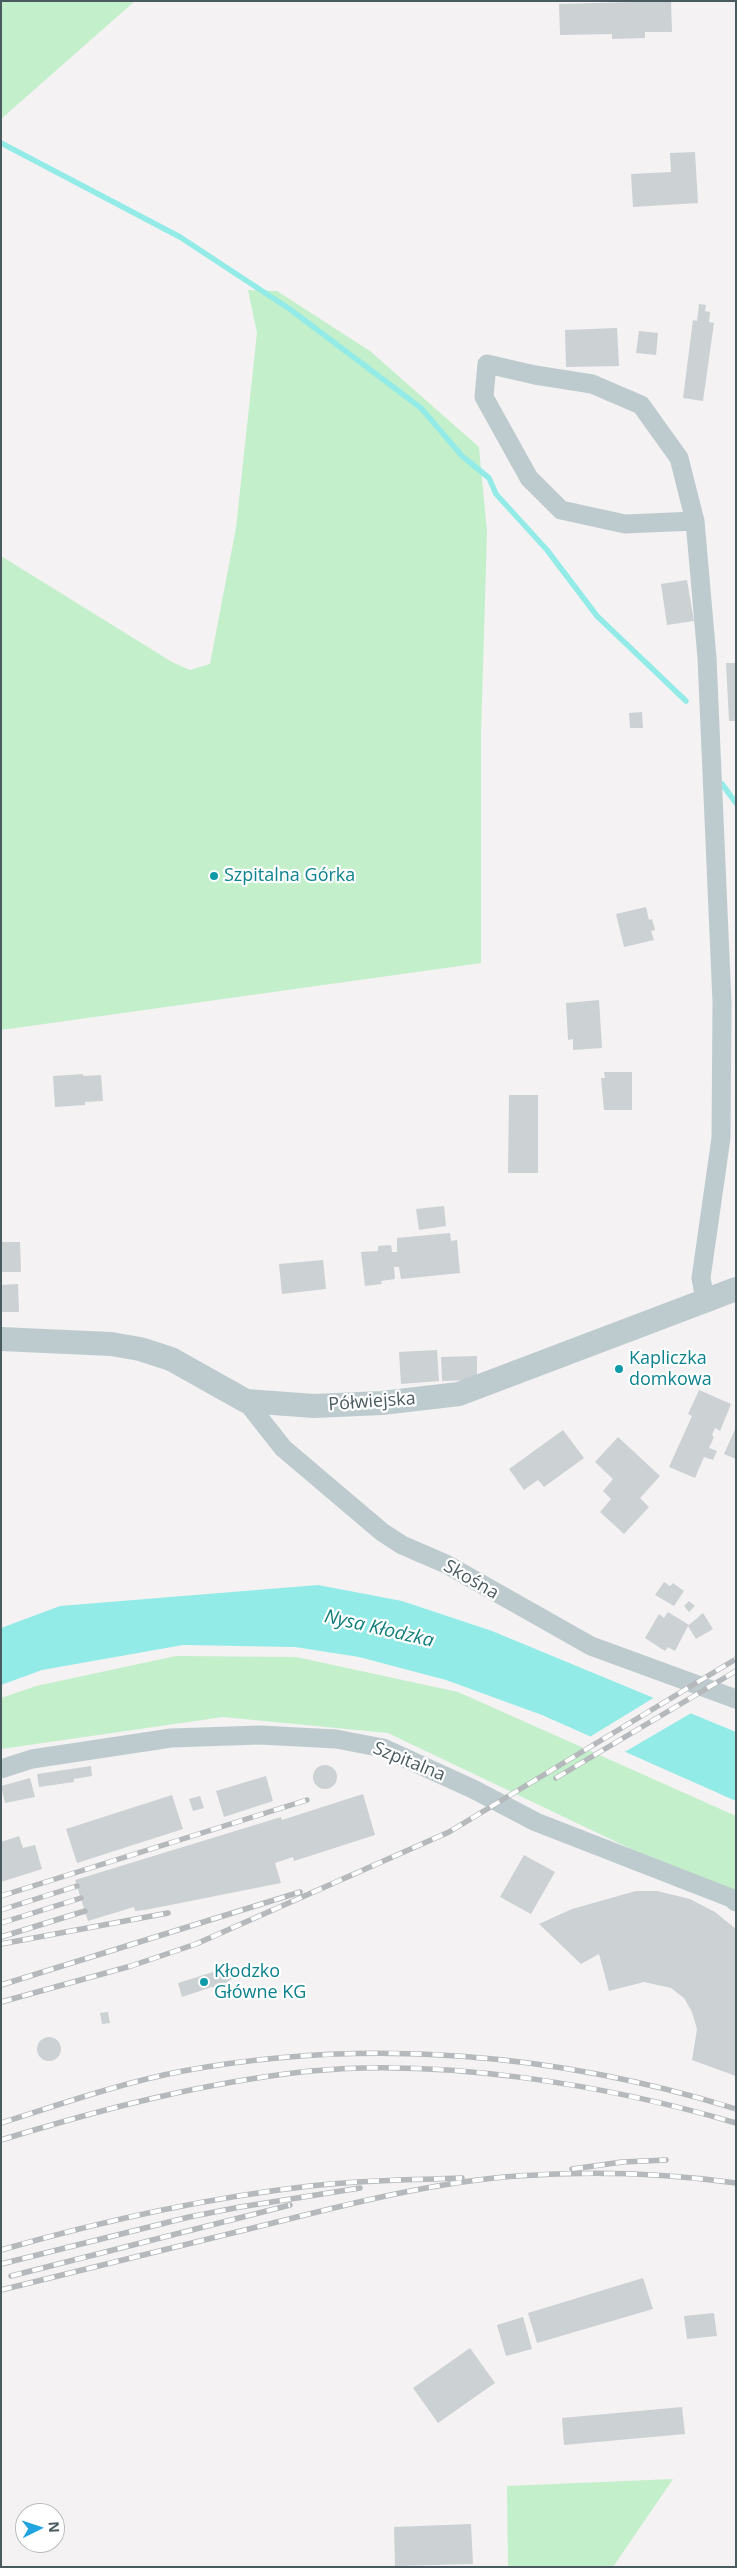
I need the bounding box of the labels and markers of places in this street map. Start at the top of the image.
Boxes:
place label: Szpitalna Górka [224,865,355,887]
marker: Szpitalna Górka [208,870,220,882]
place label: Kapliczka domkowa [629,1348,712,1390]
marker: Kapliczka domkowa [613,1363,625,1375]
place label: Kłodzko Główne KG [214,1961,306,2004]
marker: Kłodzko Główne KG [198,1976,210,1988]

